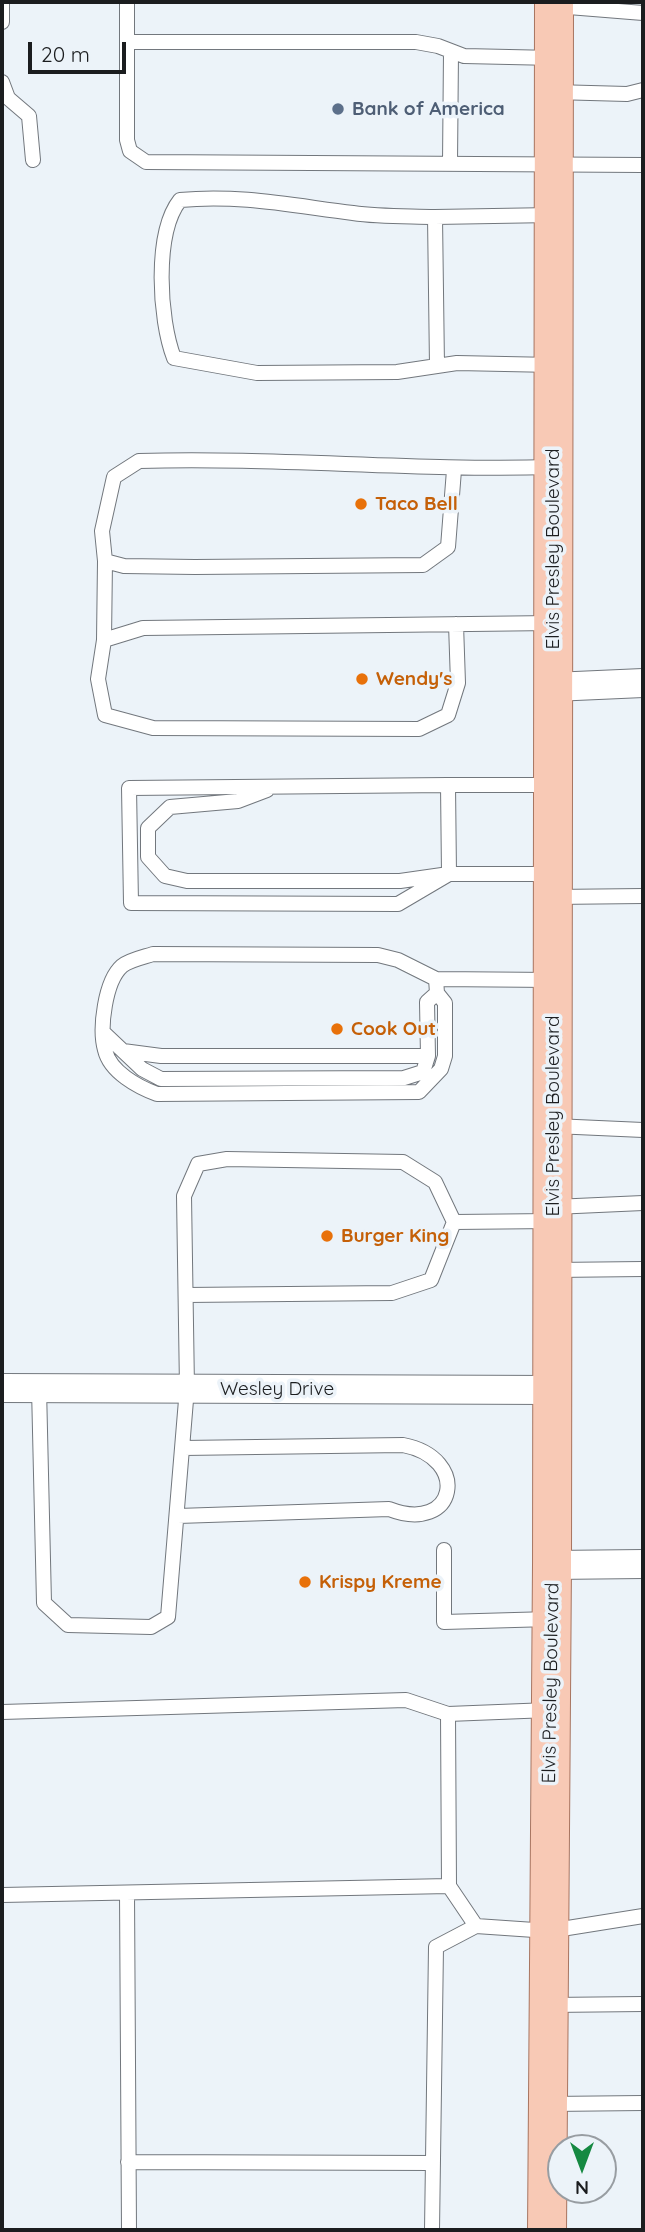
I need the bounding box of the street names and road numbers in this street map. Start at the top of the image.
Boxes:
street label: Elvis Presley Boulevard [542,449,564,649]
street label: Elvis Presley Boulevard [542,1016,564,1216]
street label: Wesley Drive [220,1378,334,1400]
street label: Elvis Presley Boulevard [538,1582,564,1784]

